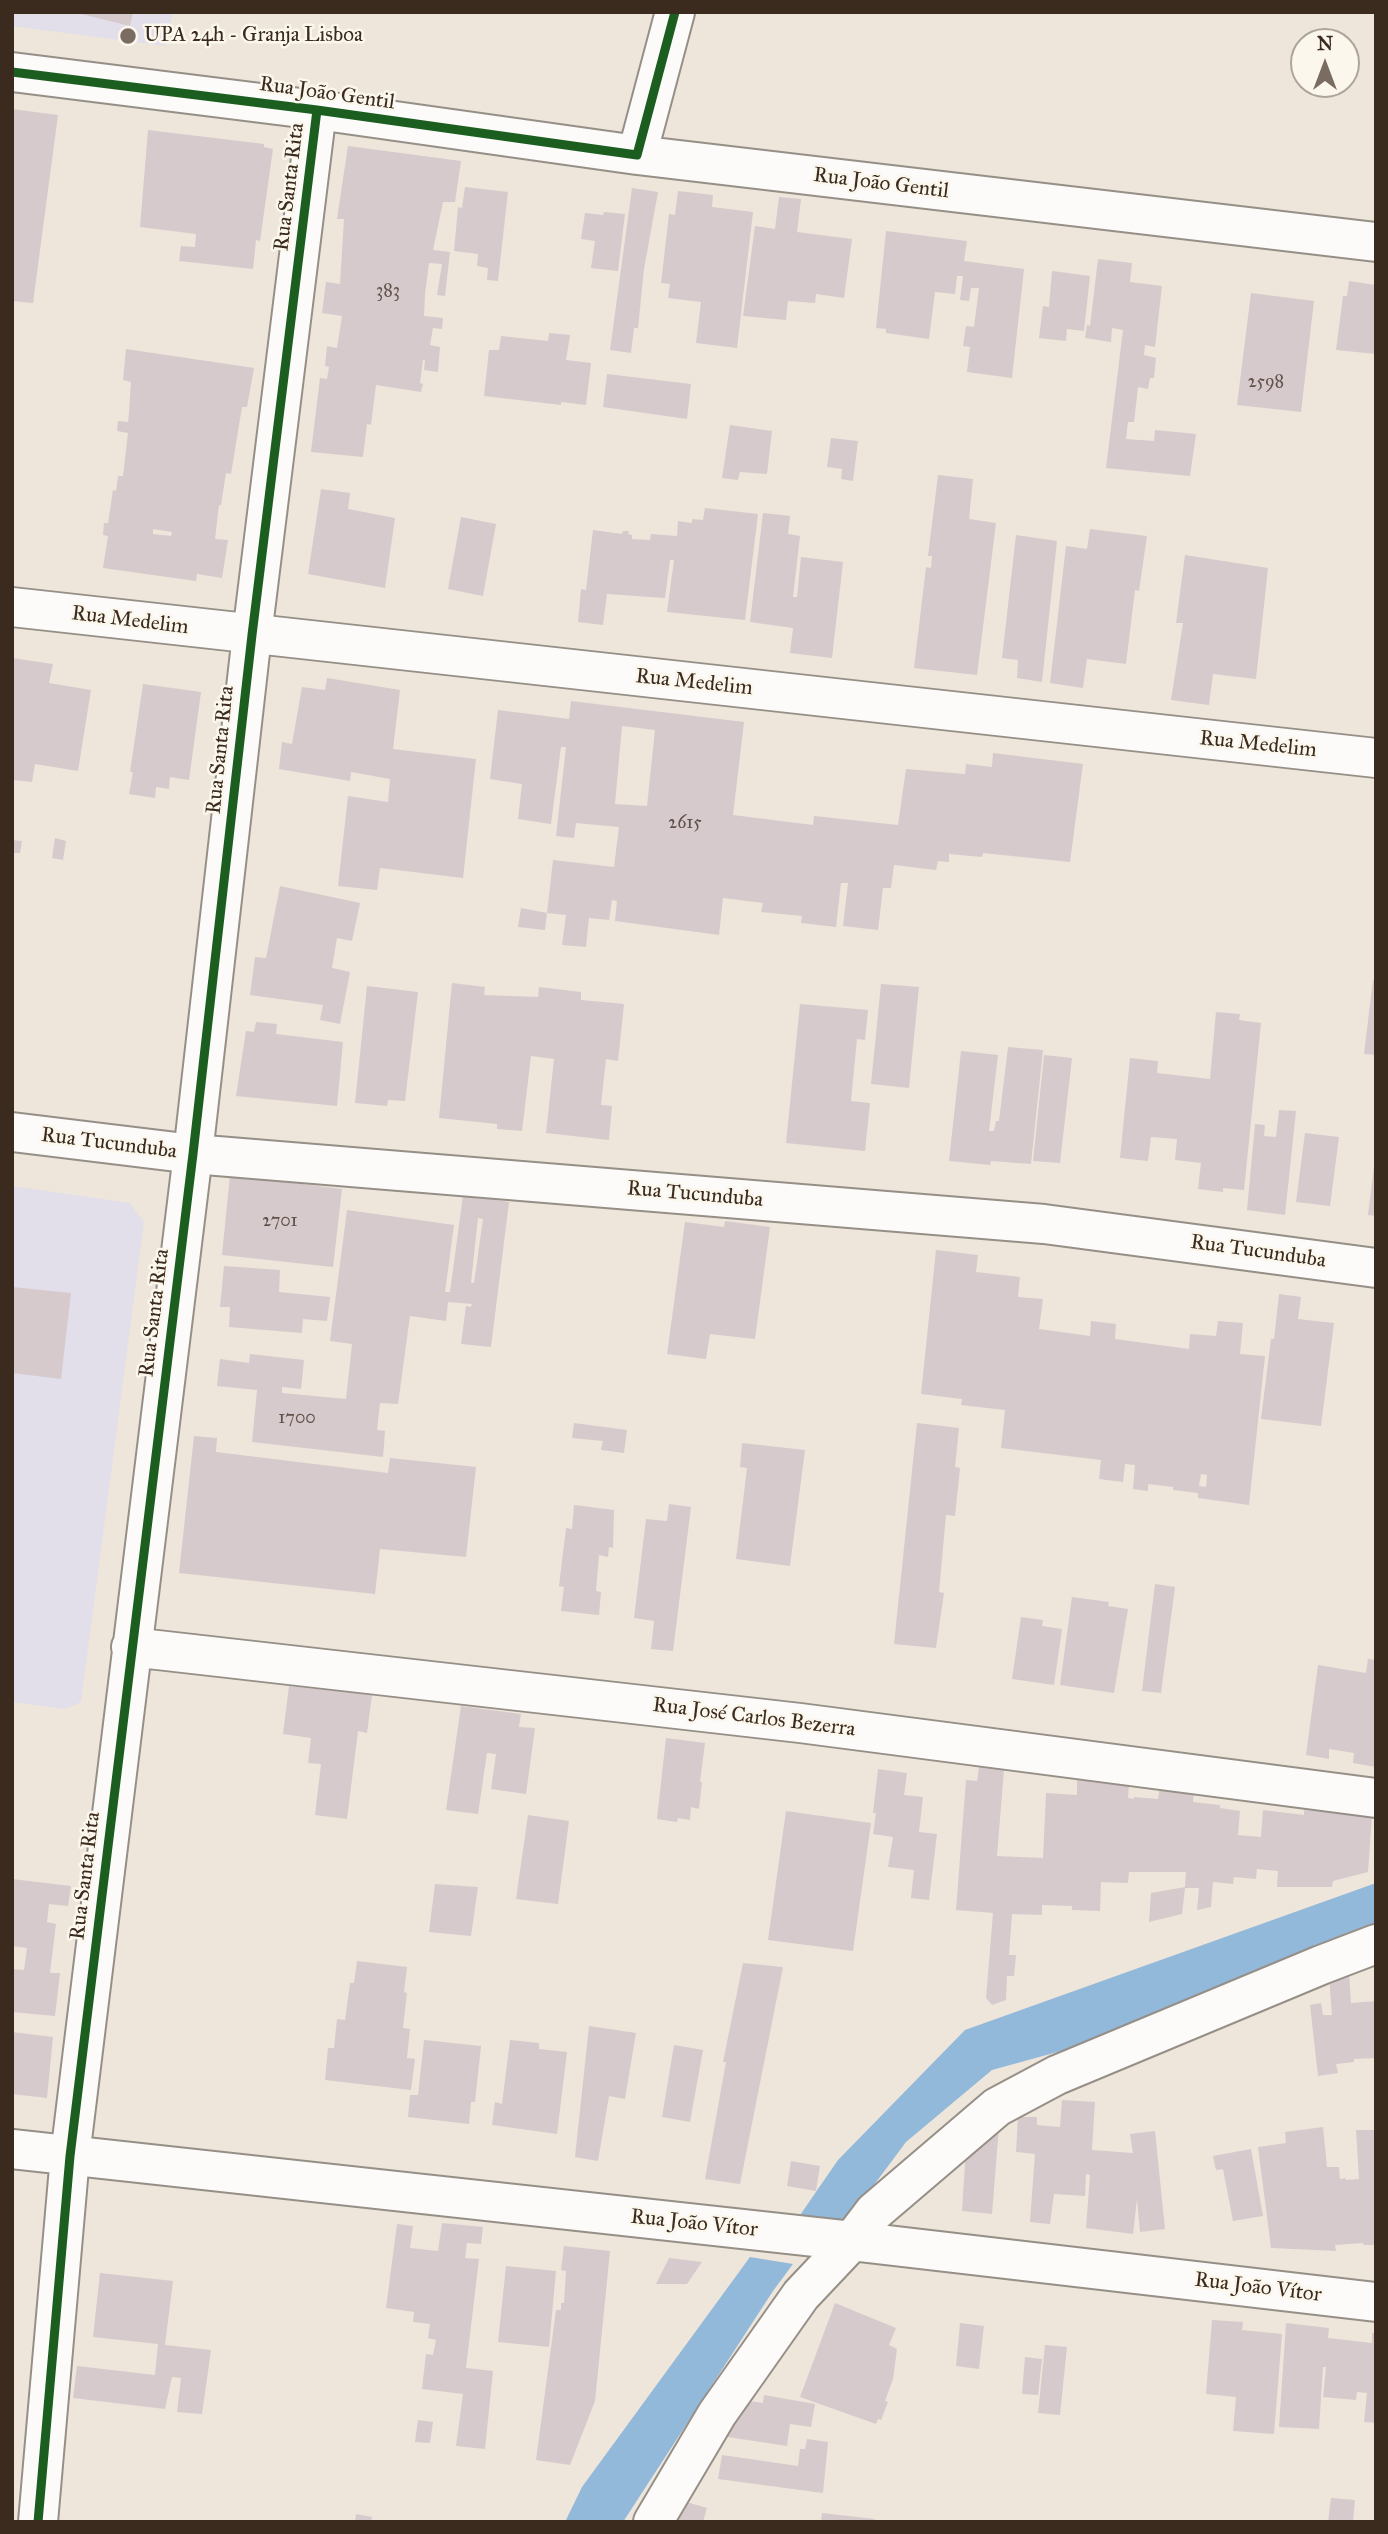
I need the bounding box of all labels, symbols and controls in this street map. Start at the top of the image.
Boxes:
place label: UPA 24h - Granja Lisboa [144,23,363,49]
marker: UPA 24h - Granja Lisboa [118,26,138,46]
north arrow [1290,28,1360,98]
text: N [1317,32,1333,55]
street label: Rua João Gentil [258,72,396,116]
street label: Rua Santa Rita [270,121,310,253]
street label: Rua João Gentil [812,163,950,205]
house number: 383 [376,281,400,303]
house number: 2598 [1248,372,1284,394]
street label: Rua Medelim [70,601,190,641]
street label: Rua Medelim [634,664,754,702]
street label: Rua Santa Rita [202,685,240,815]
street label: Rua Medelim [1198,726,1318,764]
house number: 2615 [668,813,702,835]
street label: Rua Tucunduba [40,1123,178,1165]
street label: Rua Tucunduba [626,1176,764,1214]
house number: 2701 [262,1211,298,1233]
street label: Rua Tucunduba [1189,1230,1327,1274]
street label: Rua Santa Rita [135,1247,175,1379]
house number: 1700 [278,1408,316,1430]
street label: Rua José Carlos Bezerra [651,1693,857,1743]
street label: Rua Santa Rita [66,1810,106,1942]
street label: Rua João Vítor [629,2205,759,2243]
street label: Rua João Vítor [1193,2268,1323,2308]

